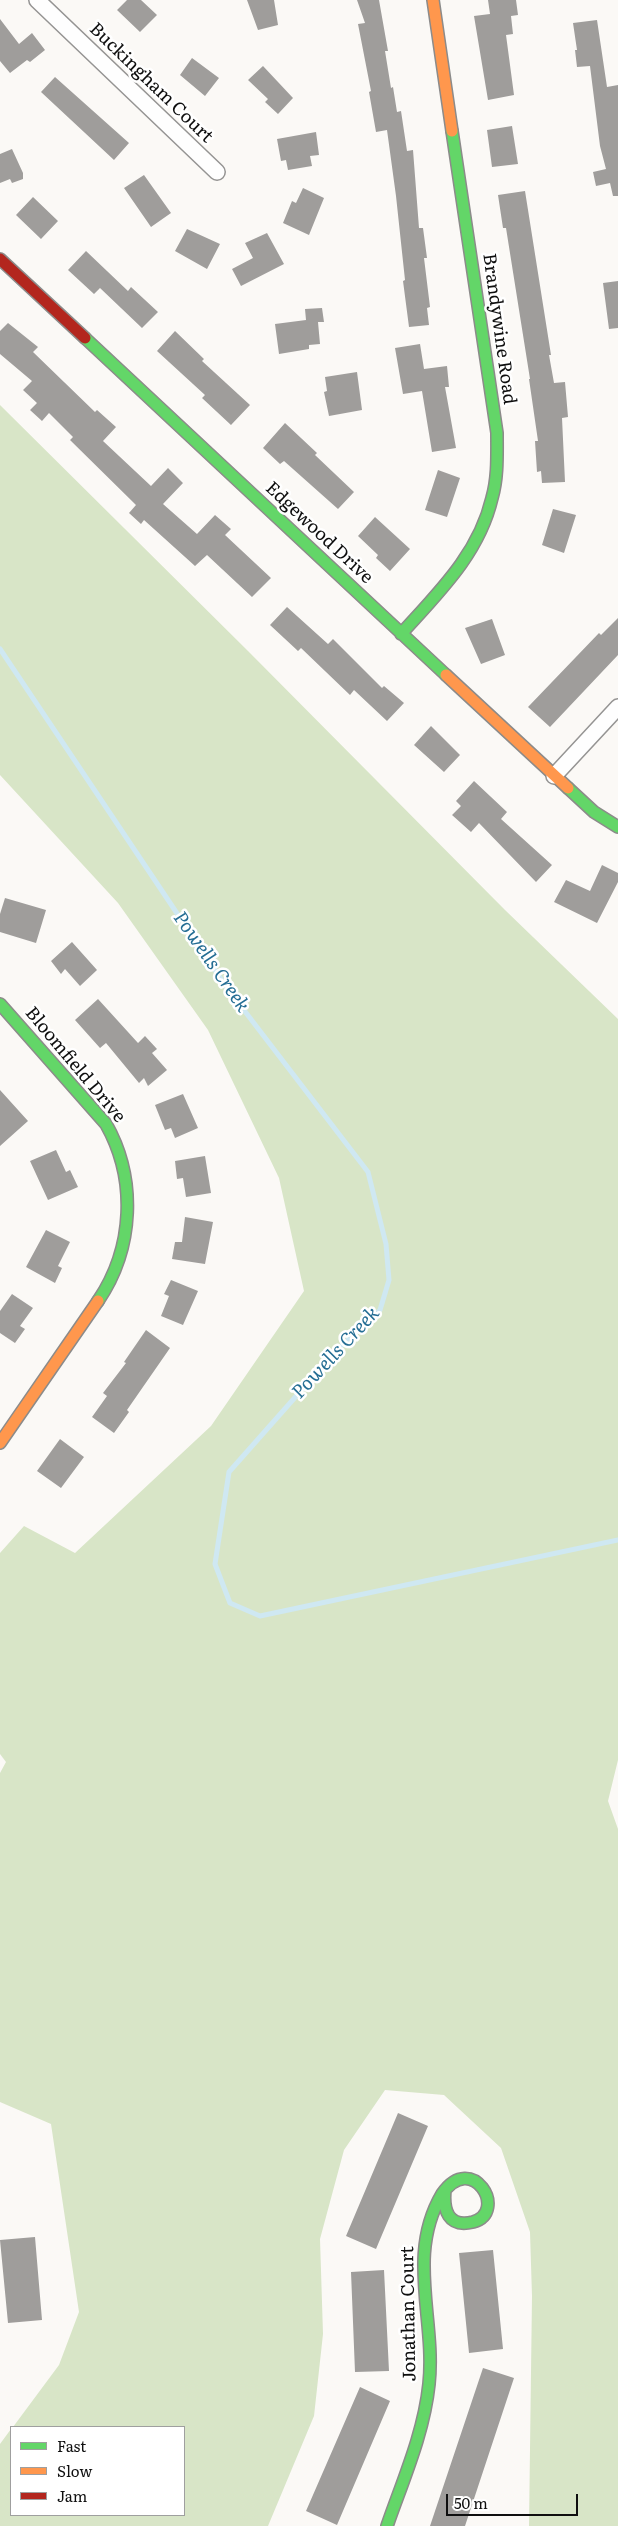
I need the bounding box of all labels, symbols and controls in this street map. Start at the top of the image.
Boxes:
street label: Buckingham Court [85,18,217,148]
street label: Brandywine Road [478,252,520,406]
street label: Edgewood Drive [261,478,377,588]
water label: Powells Creek [168,907,254,1017]
street label: Bloomfield Drive [20,1003,130,1127]
water label: Powells Creek [288,1302,384,1404]
street label: Jonathan Court [397,2246,421,2382]
legend [10,2426,185,2516]
text: Fast [57,2434,86,2457]
text: Slow [57,2459,92,2482]
text: Jam [57,2484,87,2507]
scale bar [448,2484,580,2516]
text: 50 m [454,2491,488,2514]

